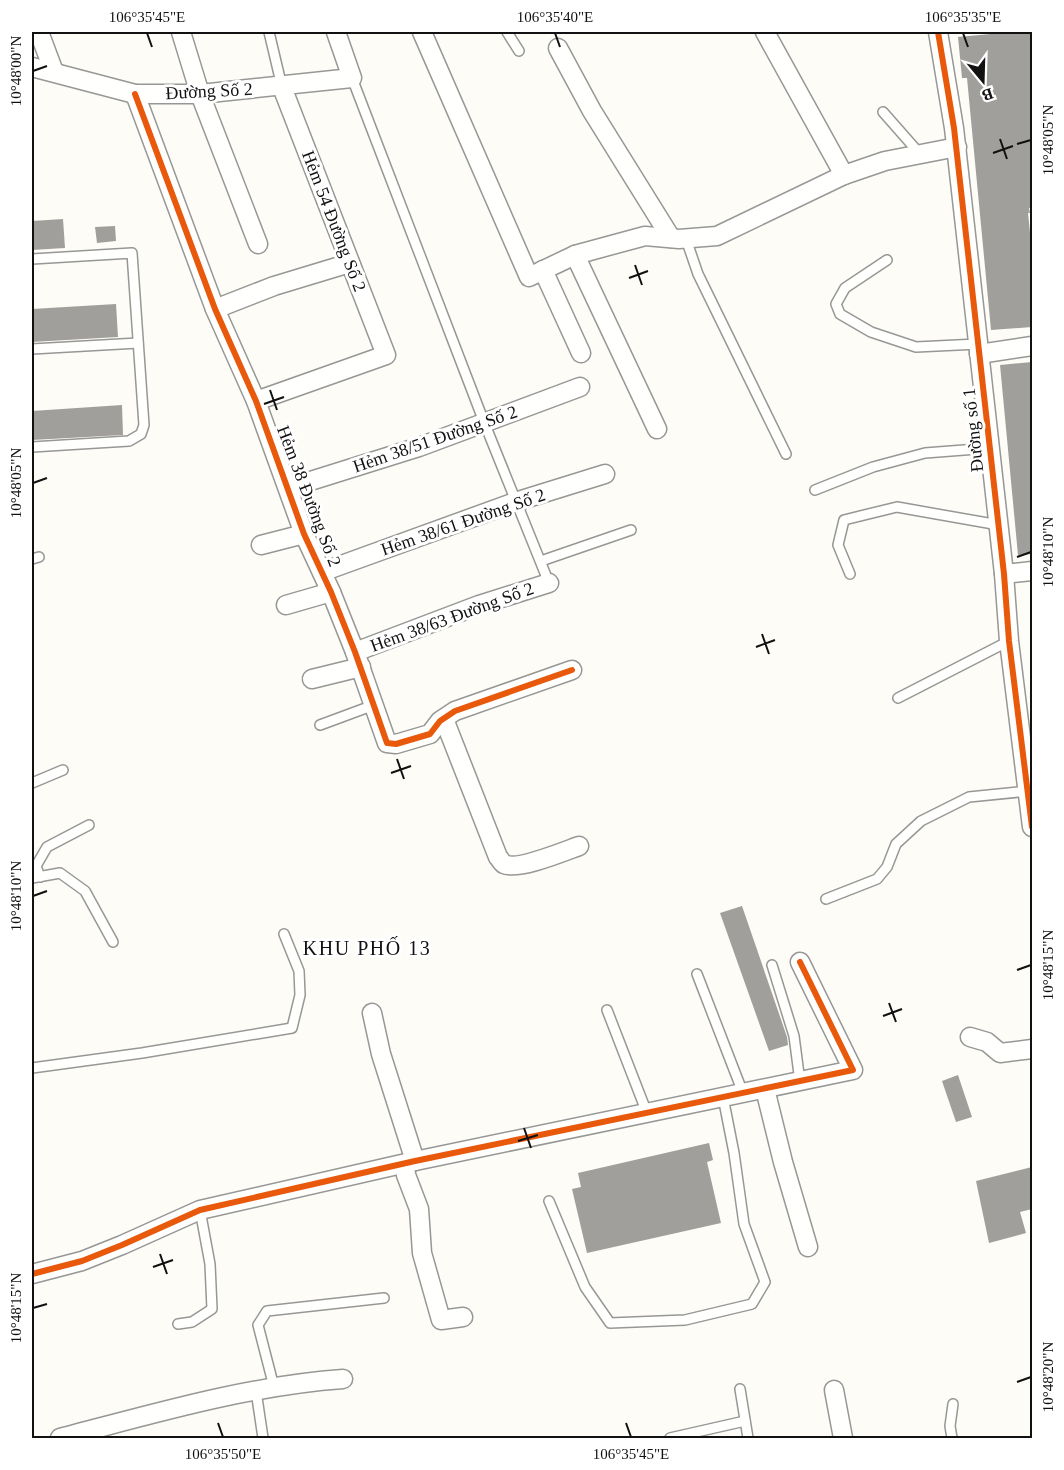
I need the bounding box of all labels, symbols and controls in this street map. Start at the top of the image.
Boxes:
text: 106°35'45"E [109,9,185,25]
text: 106°35'40"E [517,9,593,25]
text: 106°35'35"E [925,9,1001,25]
text: 10°48'00"N [8,36,24,106]
north arrow [953,51,1013,111]
street label: Đường Số 2 [165,79,253,103]
text: B [980,85,996,105]
text: 10°48'05"N [1040,105,1056,175]
street label: Hẻm 54 Đường Số 2 [298,148,370,294]
street label: Đường số 1 [959,387,987,473]
street label: Hẻm 38/51 Đường Số 2 [350,402,520,476]
street label: Hẻm 38 Đường Số 2 [273,423,345,569]
text: 10°48'05"N [8,448,24,518]
street label: Hẻm 38/61 Đường Số 2 [378,485,548,559]
text: 10°48'10"N [1040,517,1056,587]
street label: Hẻm 38/63 Đường Số 2 [368,578,536,656]
text: 10°48'10"N [8,861,24,931]
text: 10°48'15"N [1040,930,1056,1000]
district label: KHU PHỐ 13 [303,936,431,959]
text: 10°48'15"N [8,1273,24,1343]
text: 10°48'20"N [1040,1342,1056,1412]
text: 106°35'50"E [185,1446,261,1462]
text: 106°35'45"E [593,1446,669,1462]

